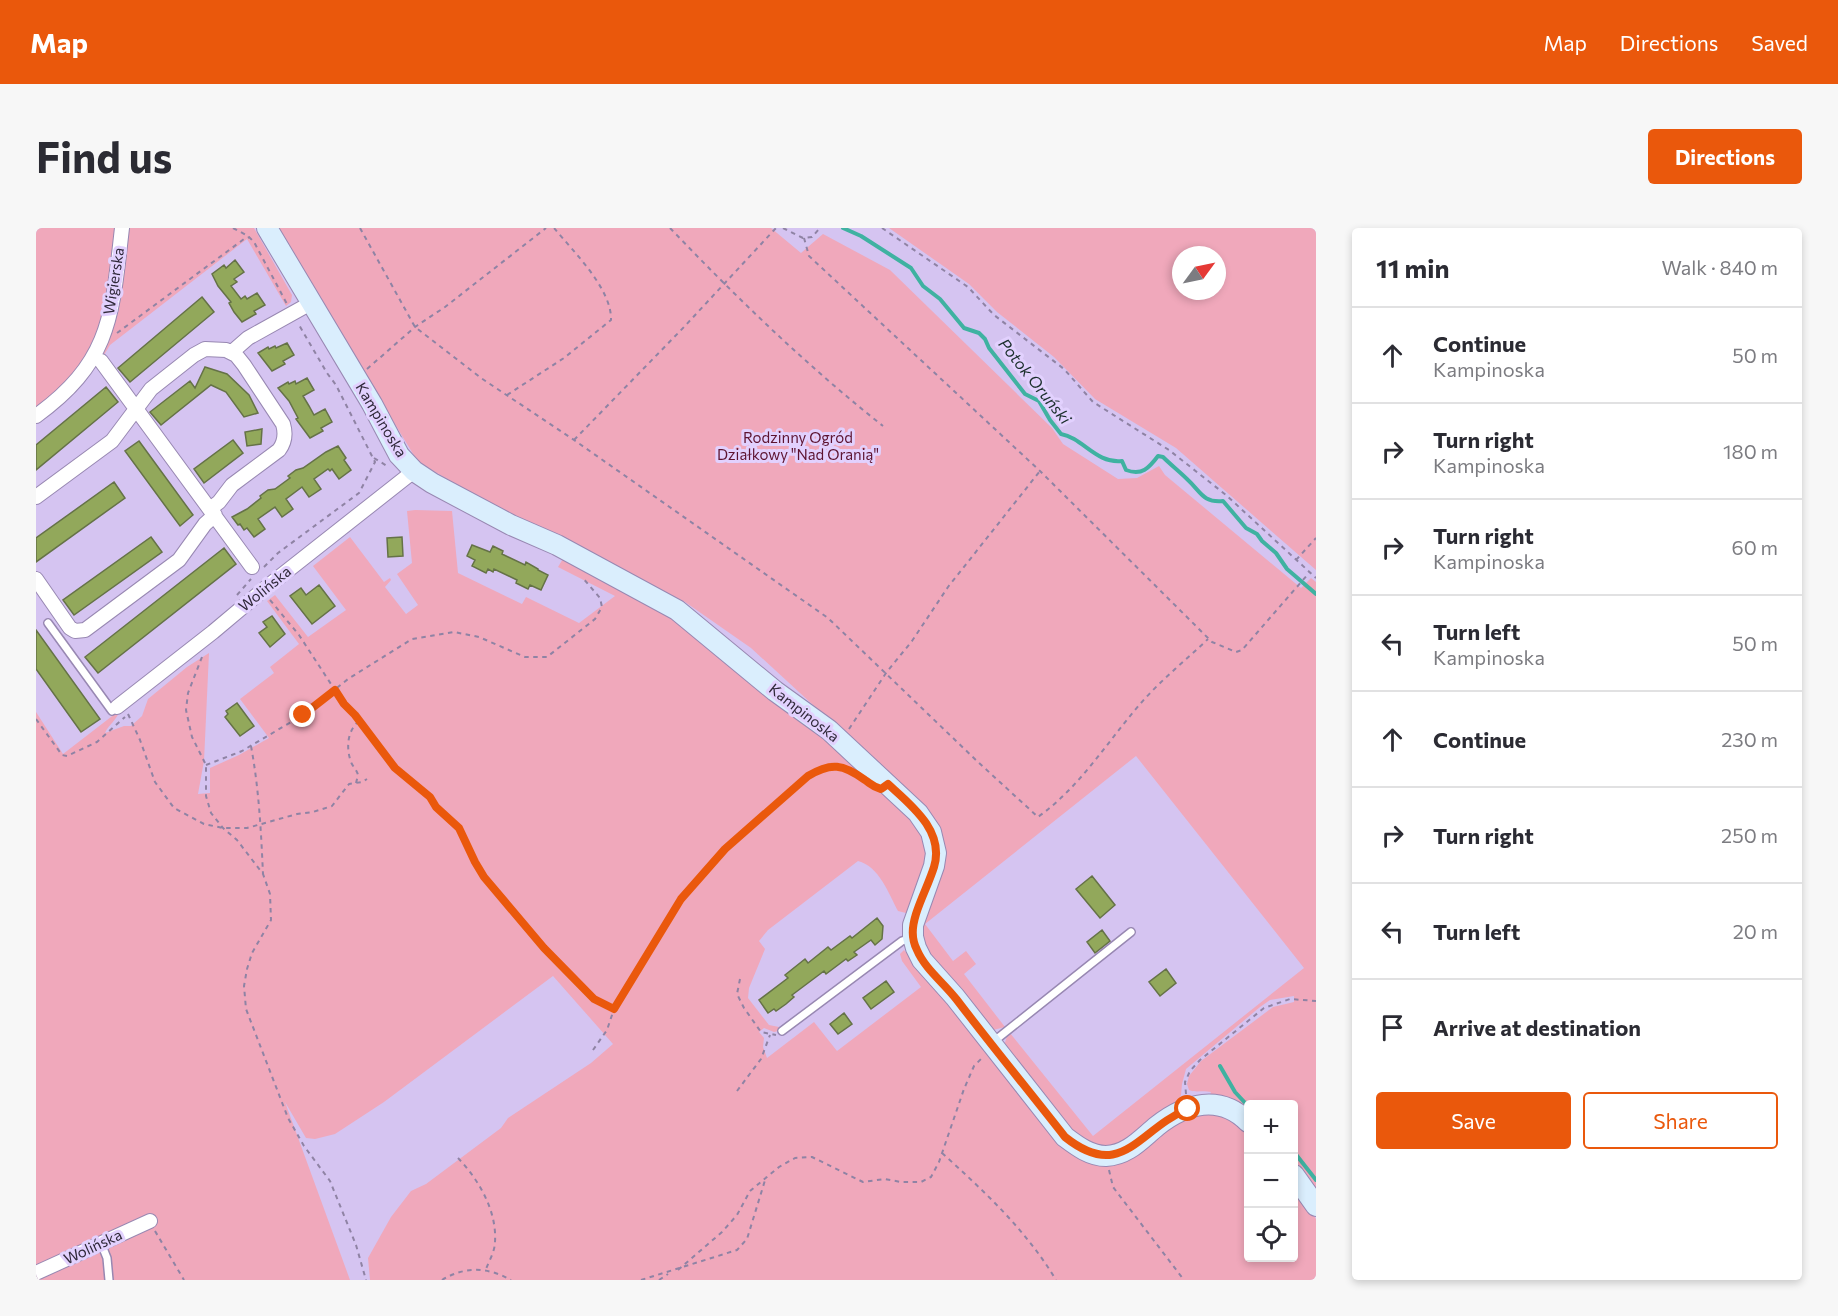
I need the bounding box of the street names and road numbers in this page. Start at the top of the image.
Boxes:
street label: Wigierska [99,246,127,316]
street label: Kampinoska [353,379,411,460]
street label: Wolińska [235,562,294,615]
street label: Kampinoska [766,679,843,745]
street label: Wolińska [61,1225,125,1267]

